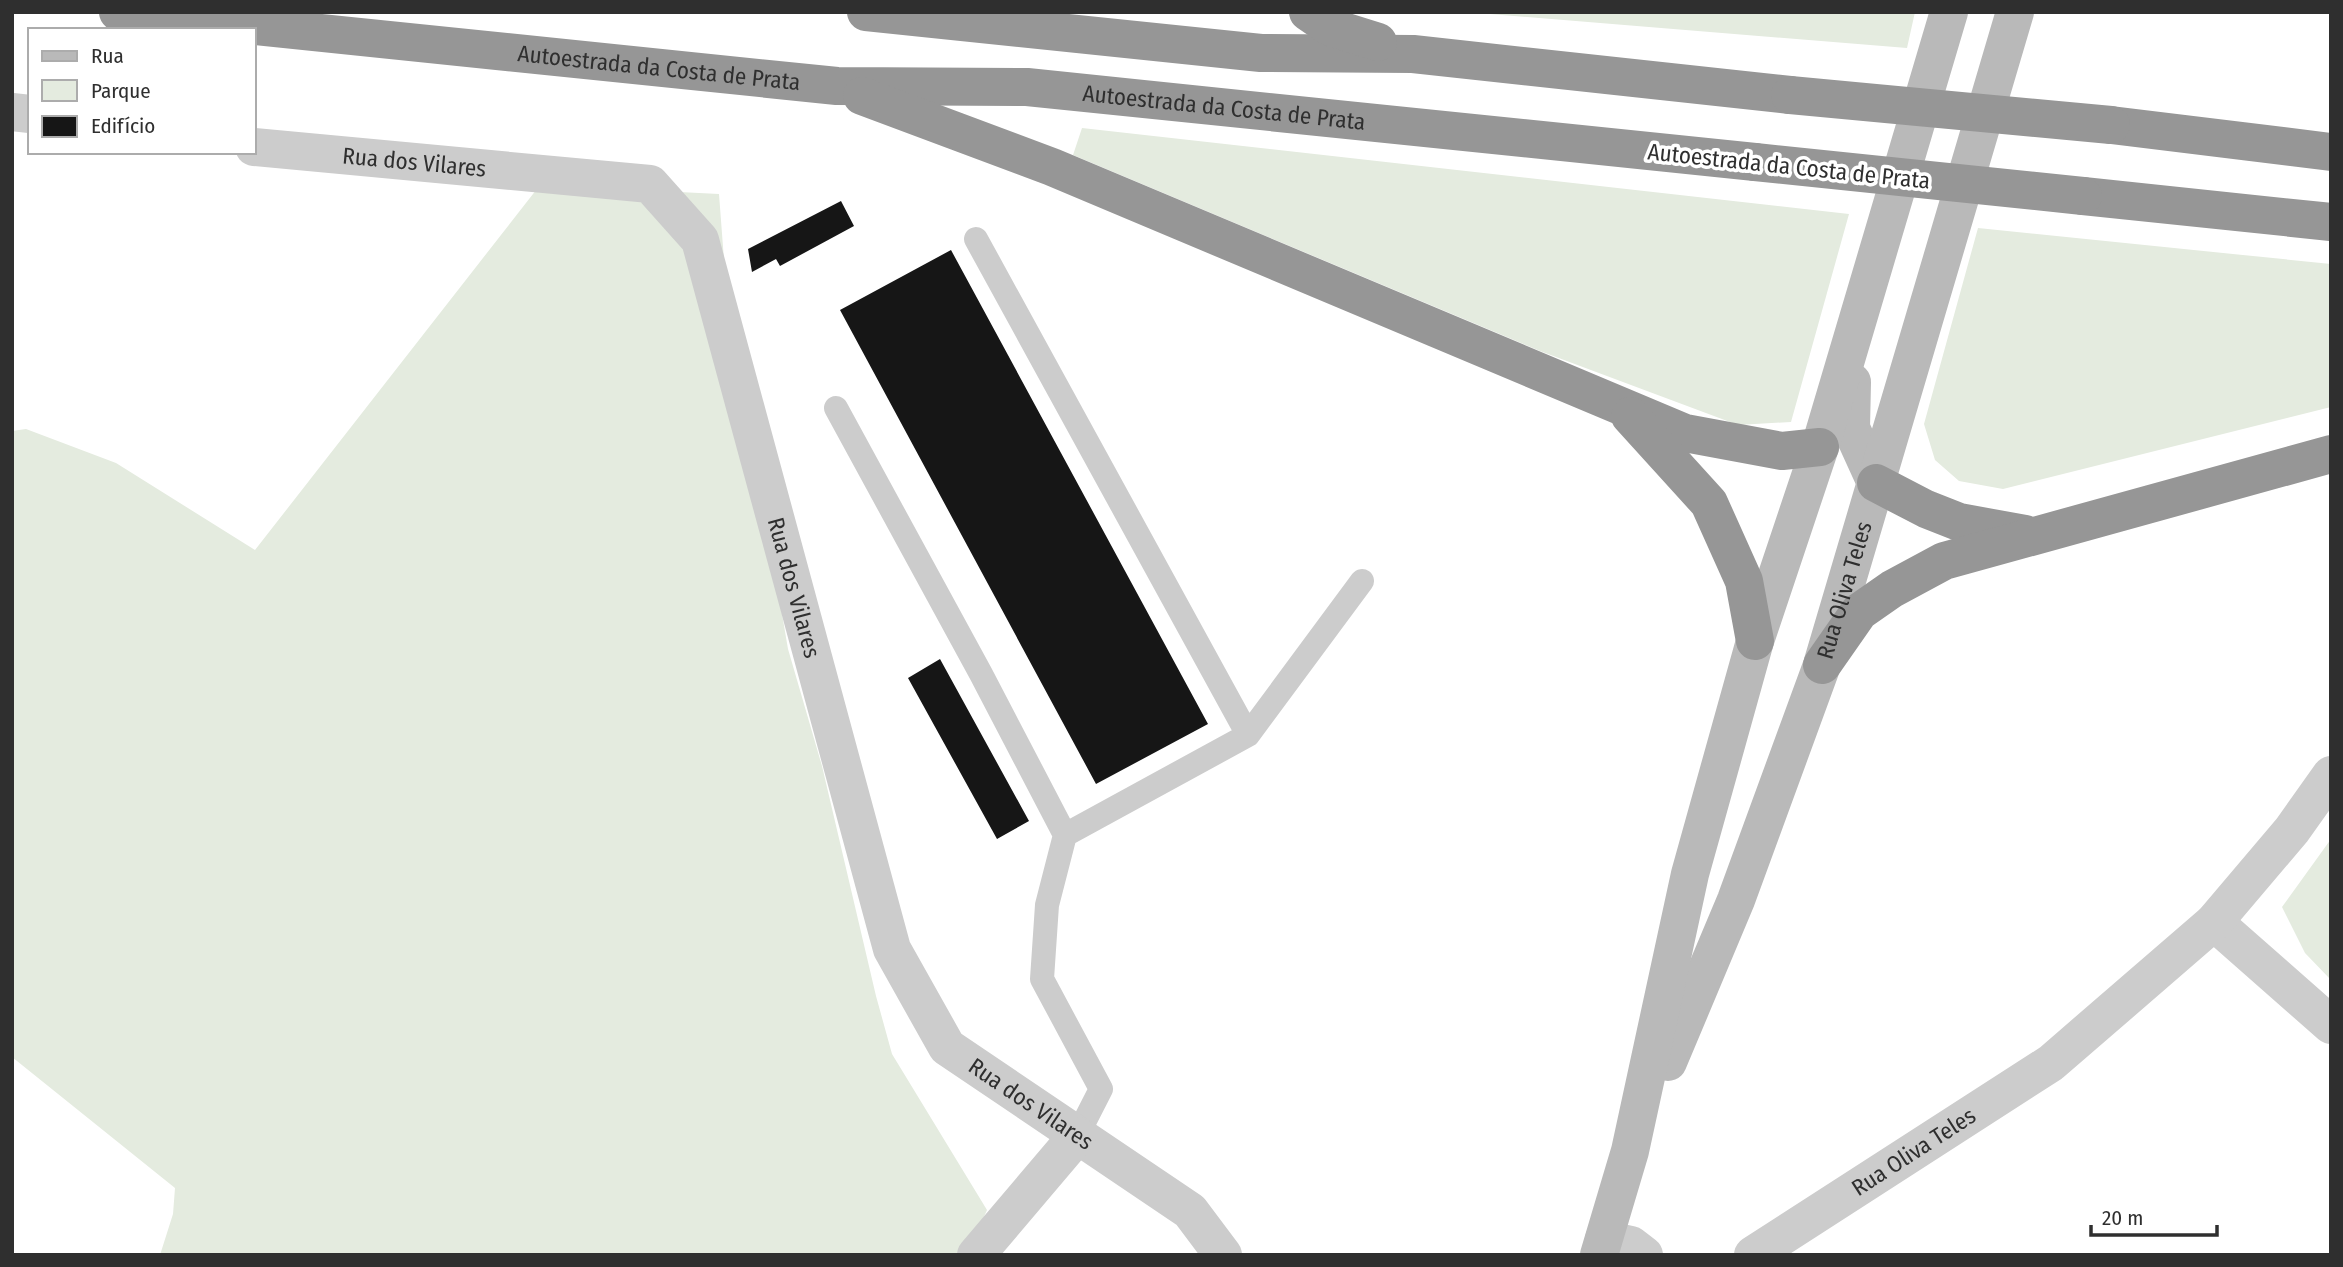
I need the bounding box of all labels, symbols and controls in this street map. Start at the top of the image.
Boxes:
legend [28,28,256,154]
street label: Autoestrada da Costa de Prata [516,39,802,96]
text: Rua [91,43,124,69]
text: Parque [91,78,151,104]
street label: Autoestrada da Costa de Prata [1081,79,1367,136]
text: Edifício [91,113,155,139]
street label: Autoestrada da Costa de Prata [1646,137,1932,195]
street label: Rua dos Vilares [341,141,488,183]
street label: Rua dos Vilares [762,514,827,661]
street label: Rua Oliva Teles [1811,518,1878,662]
street label: Rua dos Vilares [963,1052,1099,1156]
street label: Rua Oliva Teles [1846,1101,1981,1202]
scale bar [2091,1194,2217,1238]
text: 20 m [2102,1205,2143,1231]

